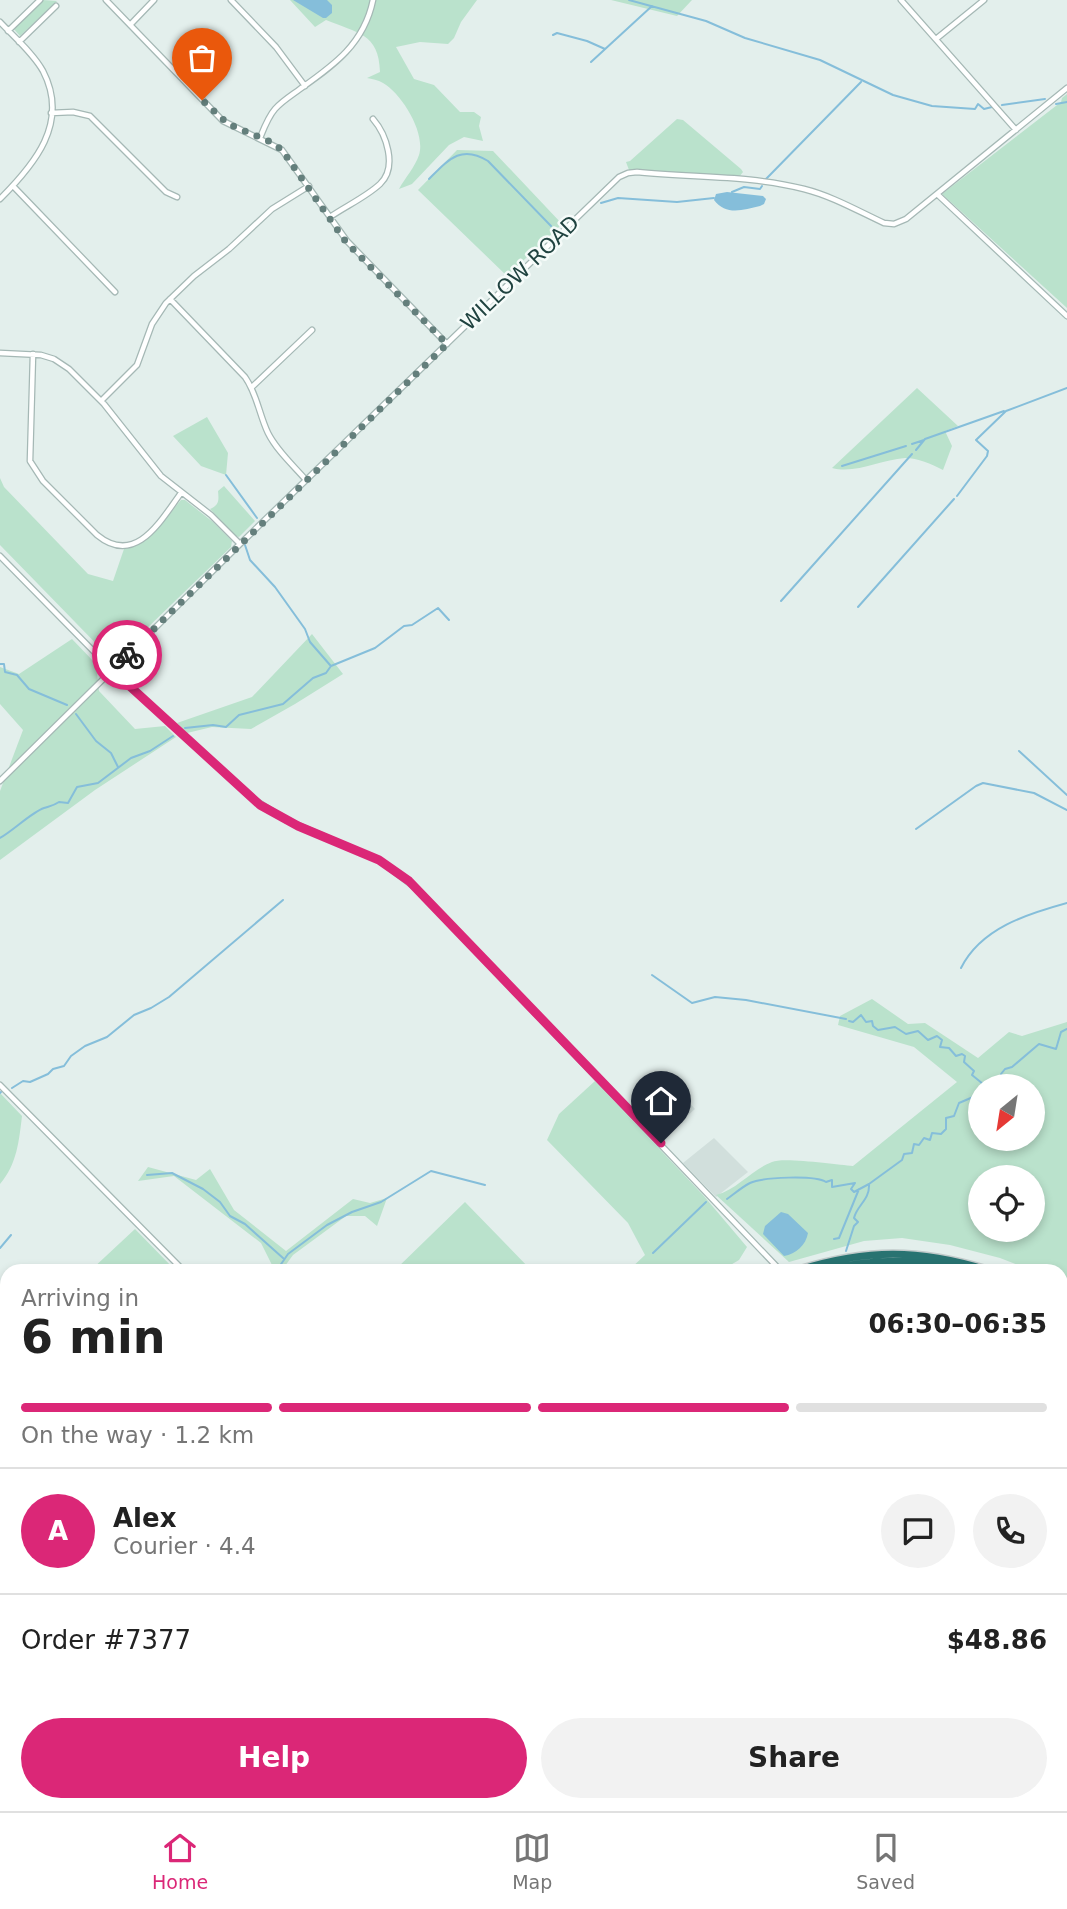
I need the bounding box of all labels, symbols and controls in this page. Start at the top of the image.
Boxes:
pin [172,28,232,100]
icon: bag [183,39,221,77]
street label: WILLOW ROAD [456,211,584,335]
courier [92,620,162,690]
icon: bike [108,636,146,674]
pin [631,1071,691,1143]
north arrow [968,1074,1045,1152]
map controls [968,1074,1045,1242]
icon: home [642,1082,680,1120]
button: locate [968,1165,1045,1242]
text: Arriving in [21,1285,139,1311]
text: 06:30–06:35 [868,1309,1047,1339]
text: 6 min [21,1310,165,1364]
text: On the way · 1.2 km [21,1422,254,1448]
button: chat [881,1494,955,1568]
button: phone [973,1494,1047,1568]
text: Alex [113,1503,176,1533]
text: A [48,1516,68,1546]
text: Courier · 4.4 [113,1533,256,1559]
text: Order #7377 [21,1625,191,1655]
text: $48.86 [947,1625,1047,1655]
button: Help [21,1718,527,1798]
button: Share [541,1718,1047,1798]
tab: Home [152,1829,208,1893]
tab: Map [512,1829,552,1893]
tab: Saved [856,1829,915,1893]

